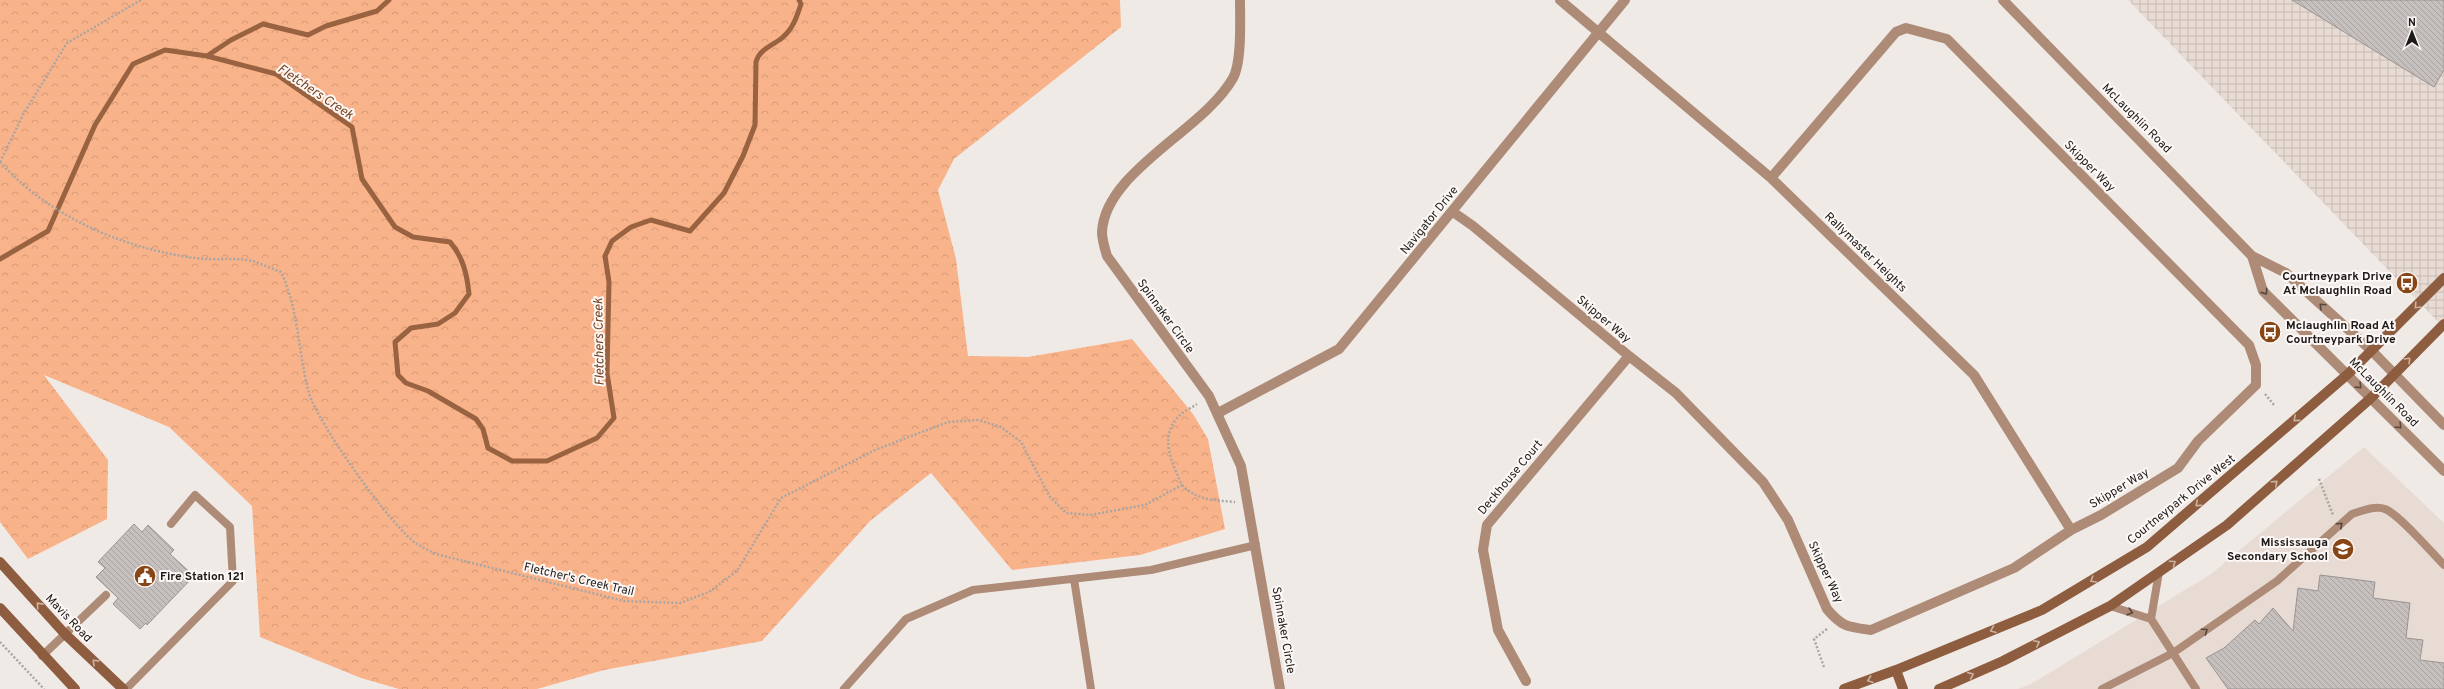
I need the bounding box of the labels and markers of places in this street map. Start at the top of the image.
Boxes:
place label: Courtneypark Drive At Mclaughlin Road [2282,269,2392,299]
bus stop icon: Courtneypark Drive At Mclaughlin Road [2394,270,2420,296]
place label: Mclaughlin Road At Courtneypark Drive [2286,318,2396,348]
bus stop icon: Mclaughlin Road At Courtneypark Drive [2257,319,2283,345]
place label: Mississauga Secondary School [2227,535,2328,565]
school or university icon: Mississauga Secondary School [2330,536,2356,562]
public building icon: Fire Station 121 [132,563,158,589]
place label: Fire Station 121 [160,569,245,585]

